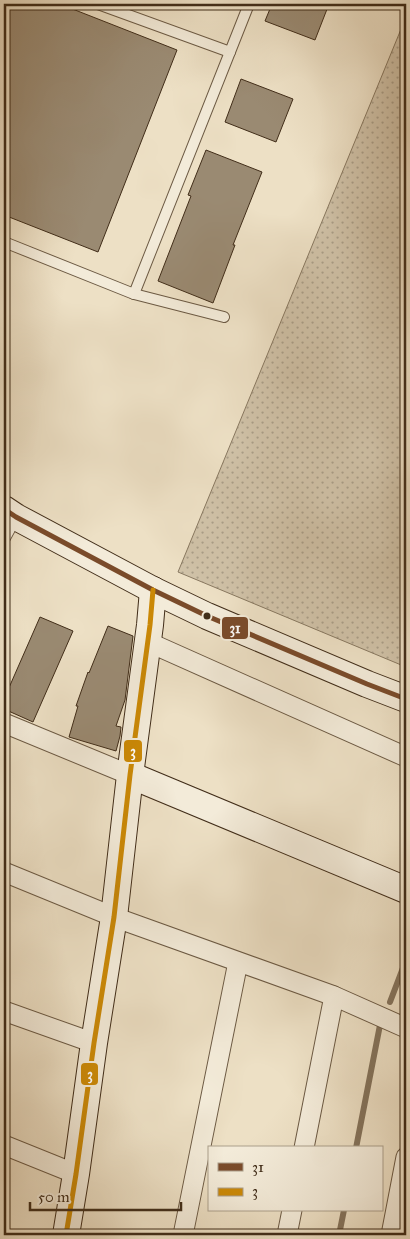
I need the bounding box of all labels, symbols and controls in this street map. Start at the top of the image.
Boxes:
unlabelled marker [202,611,212,621]
line badge: 31 [221,616,249,640]
text: 31 [229,620,241,638]
line badge: 3 [123,739,143,763]
text: 3 [130,743,136,761]
line badge: 3 [80,1062,99,1086]
text: 3 [87,1066,93,1084]
legend [208,1146,382,1212]
text: 31 [252,1158,264,1176]
scale bar [30,1179,181,1211]
text: 3 [252,1182,258,1200]
text: 50 m [38,1188,70,1206]

